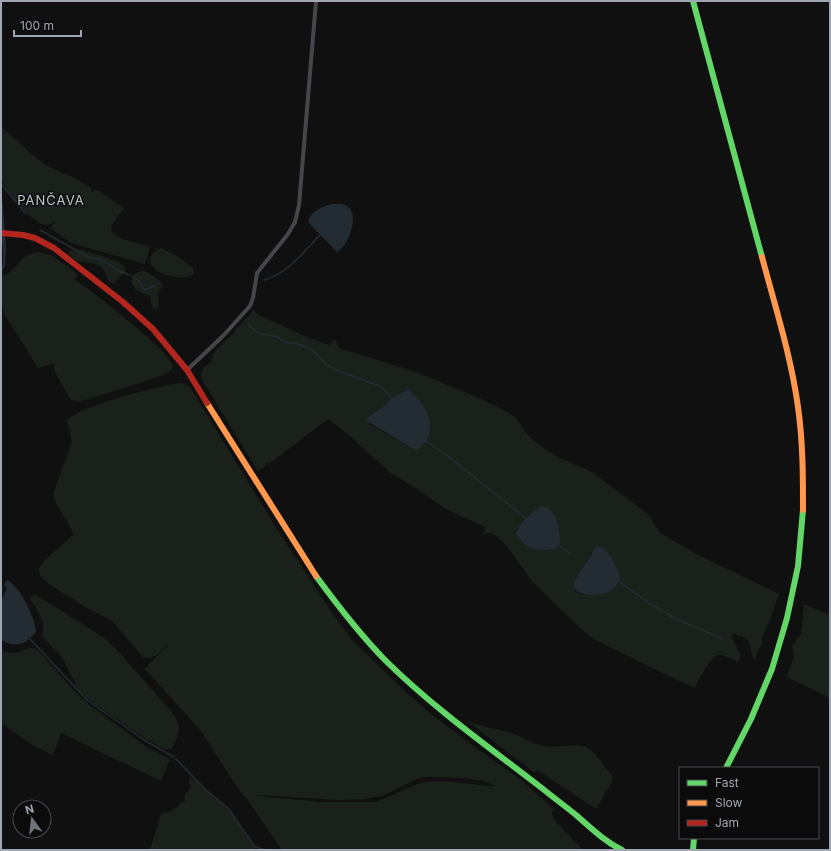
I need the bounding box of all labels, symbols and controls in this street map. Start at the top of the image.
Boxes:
scale bar [14,12,81,38]
text: 100 m [20,18,54,33]
district label: PANČAVA [17,192,85,208]
legend [679,767,819,839]
text: Fast [715,775,739,790]
text: Slow [715,795,743,810]
north arrow [12,799,52,839]
text: N [24,801,35,817]
text: Jam [715,815,739,830]

